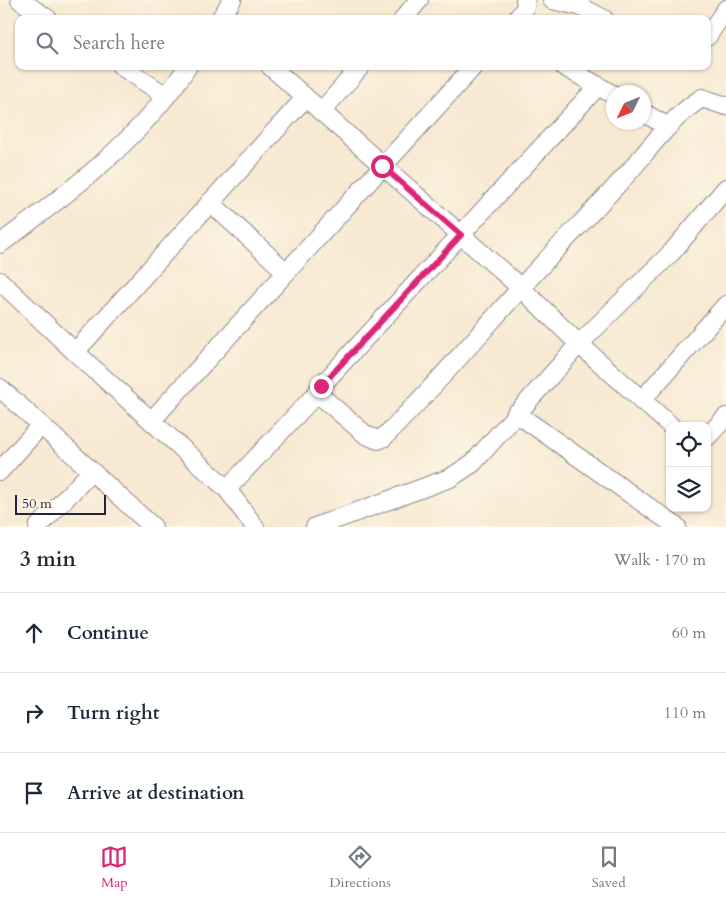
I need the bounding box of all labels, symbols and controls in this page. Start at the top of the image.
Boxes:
search box [15,15,711,70]
icon: search [33,29,61,57]
text: Search here [73,30,165,56]
north arrow [606,85,651,130]
route start [371,155,394,178]
route end [310,375,333,398]
map controls [666,422,711,512]
button: locate [666,422,711,467]
button: layers [666,467,711,512]
scale bar [15,492,106,515]
text: 50 m [22,494,52,513]
text: 3 min [20,545,76,574]
text: Walk · 170 m [614,549,706,571]
icon: ahead [20,619,48,647]
text: Continue [67,620,149,646]
text: 60 m [672,622,706,644]
icon: right [20,699,48,727]
text: Turn right [67,700,159,726]
text: 110 m [664,702,706,724]
icon: arrive [20,779,48,807]
text: Arrive at destination [67,780,244,806]
tab: Map [100,843,128,892]
tab: Directions [329,843,391,892]
tab: Saved [592,843,626,892]

